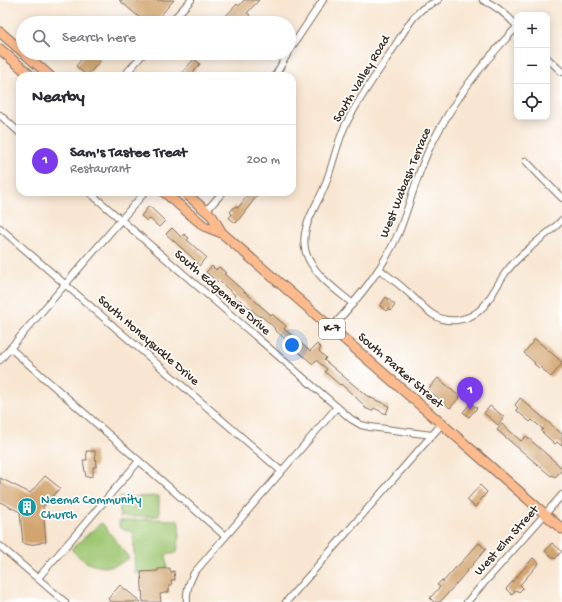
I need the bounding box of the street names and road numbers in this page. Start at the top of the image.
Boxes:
street label: South Valley Road [330,32,395,125]
street label: West Wabash Terrace [377,126,435,240]
street label: South Edgemere Drive [171,247,273,339]
street label: South Honeysuckle Drive [94,293,202,389]
road number: K-7 [319,319,345,339]
street label: South Parker Street [354,330,447,413]
street label: West Elm Street [472,502,543,579]

